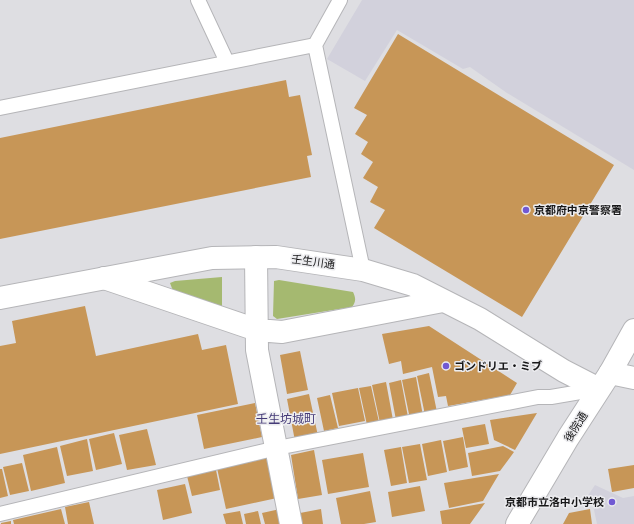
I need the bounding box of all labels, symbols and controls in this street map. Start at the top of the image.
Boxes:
place label: 京都府中京警察署 [534,204,622,217]
marker: 京都府中京警察署 [521,205,531,215]
street label: 壬生川通 [290,253,336,271]
place label: ゴンドリエ・ミブ [454,360,542,373]
marker: ゴンドリエ・ミブ [441,361,451,371]
street label: 後院通 [562,410,590,444]
district label: 壬生坊城町 [256,412,316,426]
place label: 京都市立洛中小学校 [505,496,604,509]
marker: 京都市立洛中小学校 [607,497,617,507]

